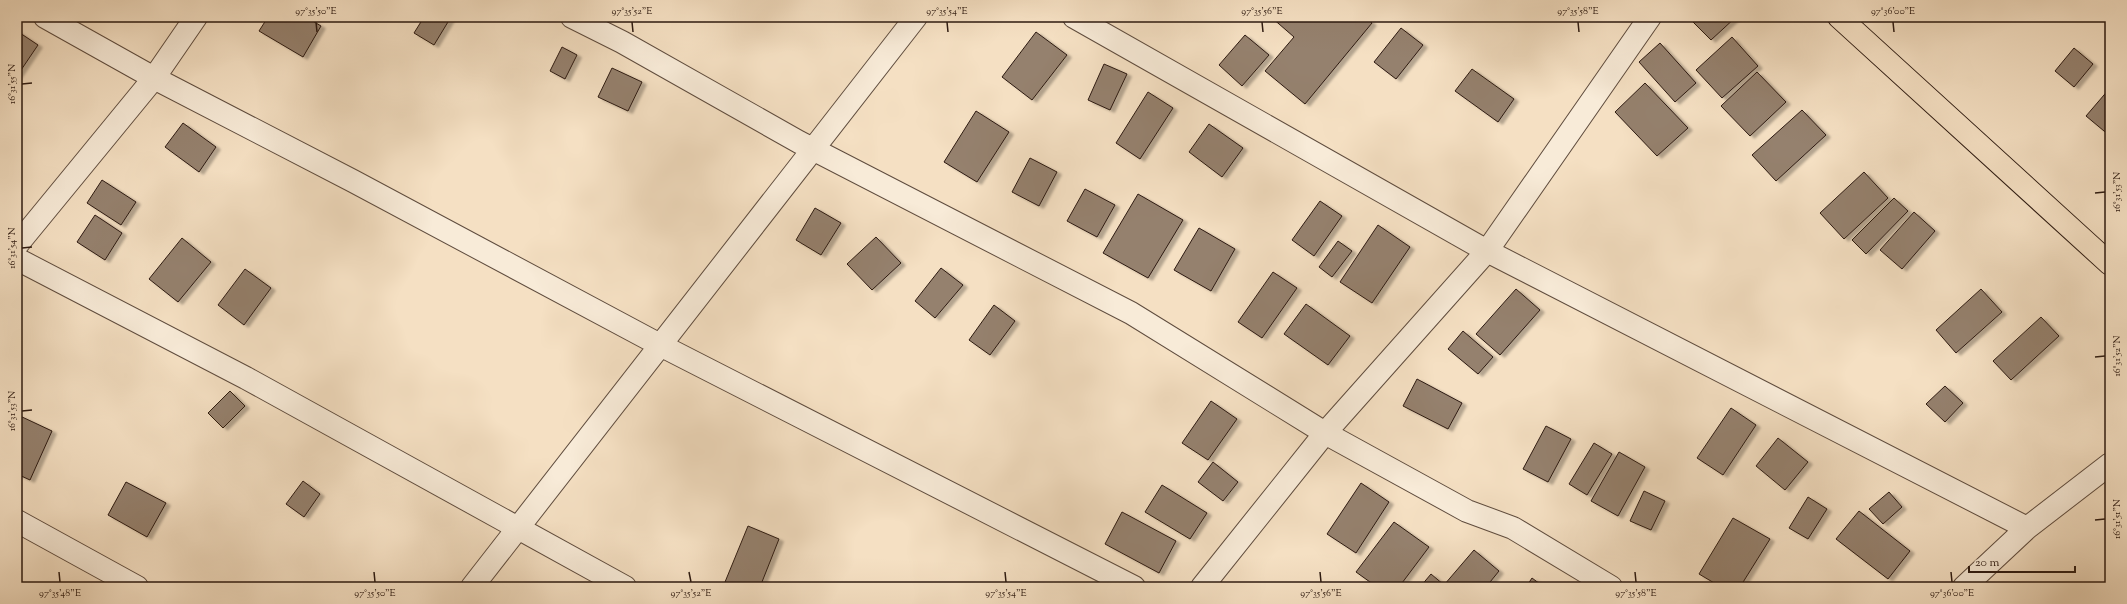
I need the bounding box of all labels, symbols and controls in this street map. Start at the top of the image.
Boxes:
text: 97°35'50"E [295,4,337,19]
text: 97°35'52"E [612,4,652,19]
text: 97°35'54"E [926,4,968,19]
text: 97°35'56"E [1241,4,1283,19]
text: 97°35'58"E [1557,4,1599,19]
text: 97°36'00"E [1871,4,1915,19]
text: 16°31'55"N [5,64,20,104]
text: 16°31'53"N [2110,172,2125,212]
text: 16°31'54"N [5,227,20,269]
text: 16°31'52"N [2110,335,2125,377]
text: 16°31'53"N [5,391,20,431]
text: 16°31'51"N [2110,499,2125,539]
scale bar [1969,548,2075,574]
text: 20 m [1975,554,2000,572]
text: 97°35'48"E [39,586,81,601]
text: 97°35'50"E [354,586,396,601]
text: 97°35'52"E [671,586,711,601]
text: 97°35'54"E [985,586,1027,601]
text: 97°35'56"E [1300,586,1342,601]
text: 97°35'58"E [1615,586,1657,601]
text: 97°36'00"E [1930,586,1974,601]

